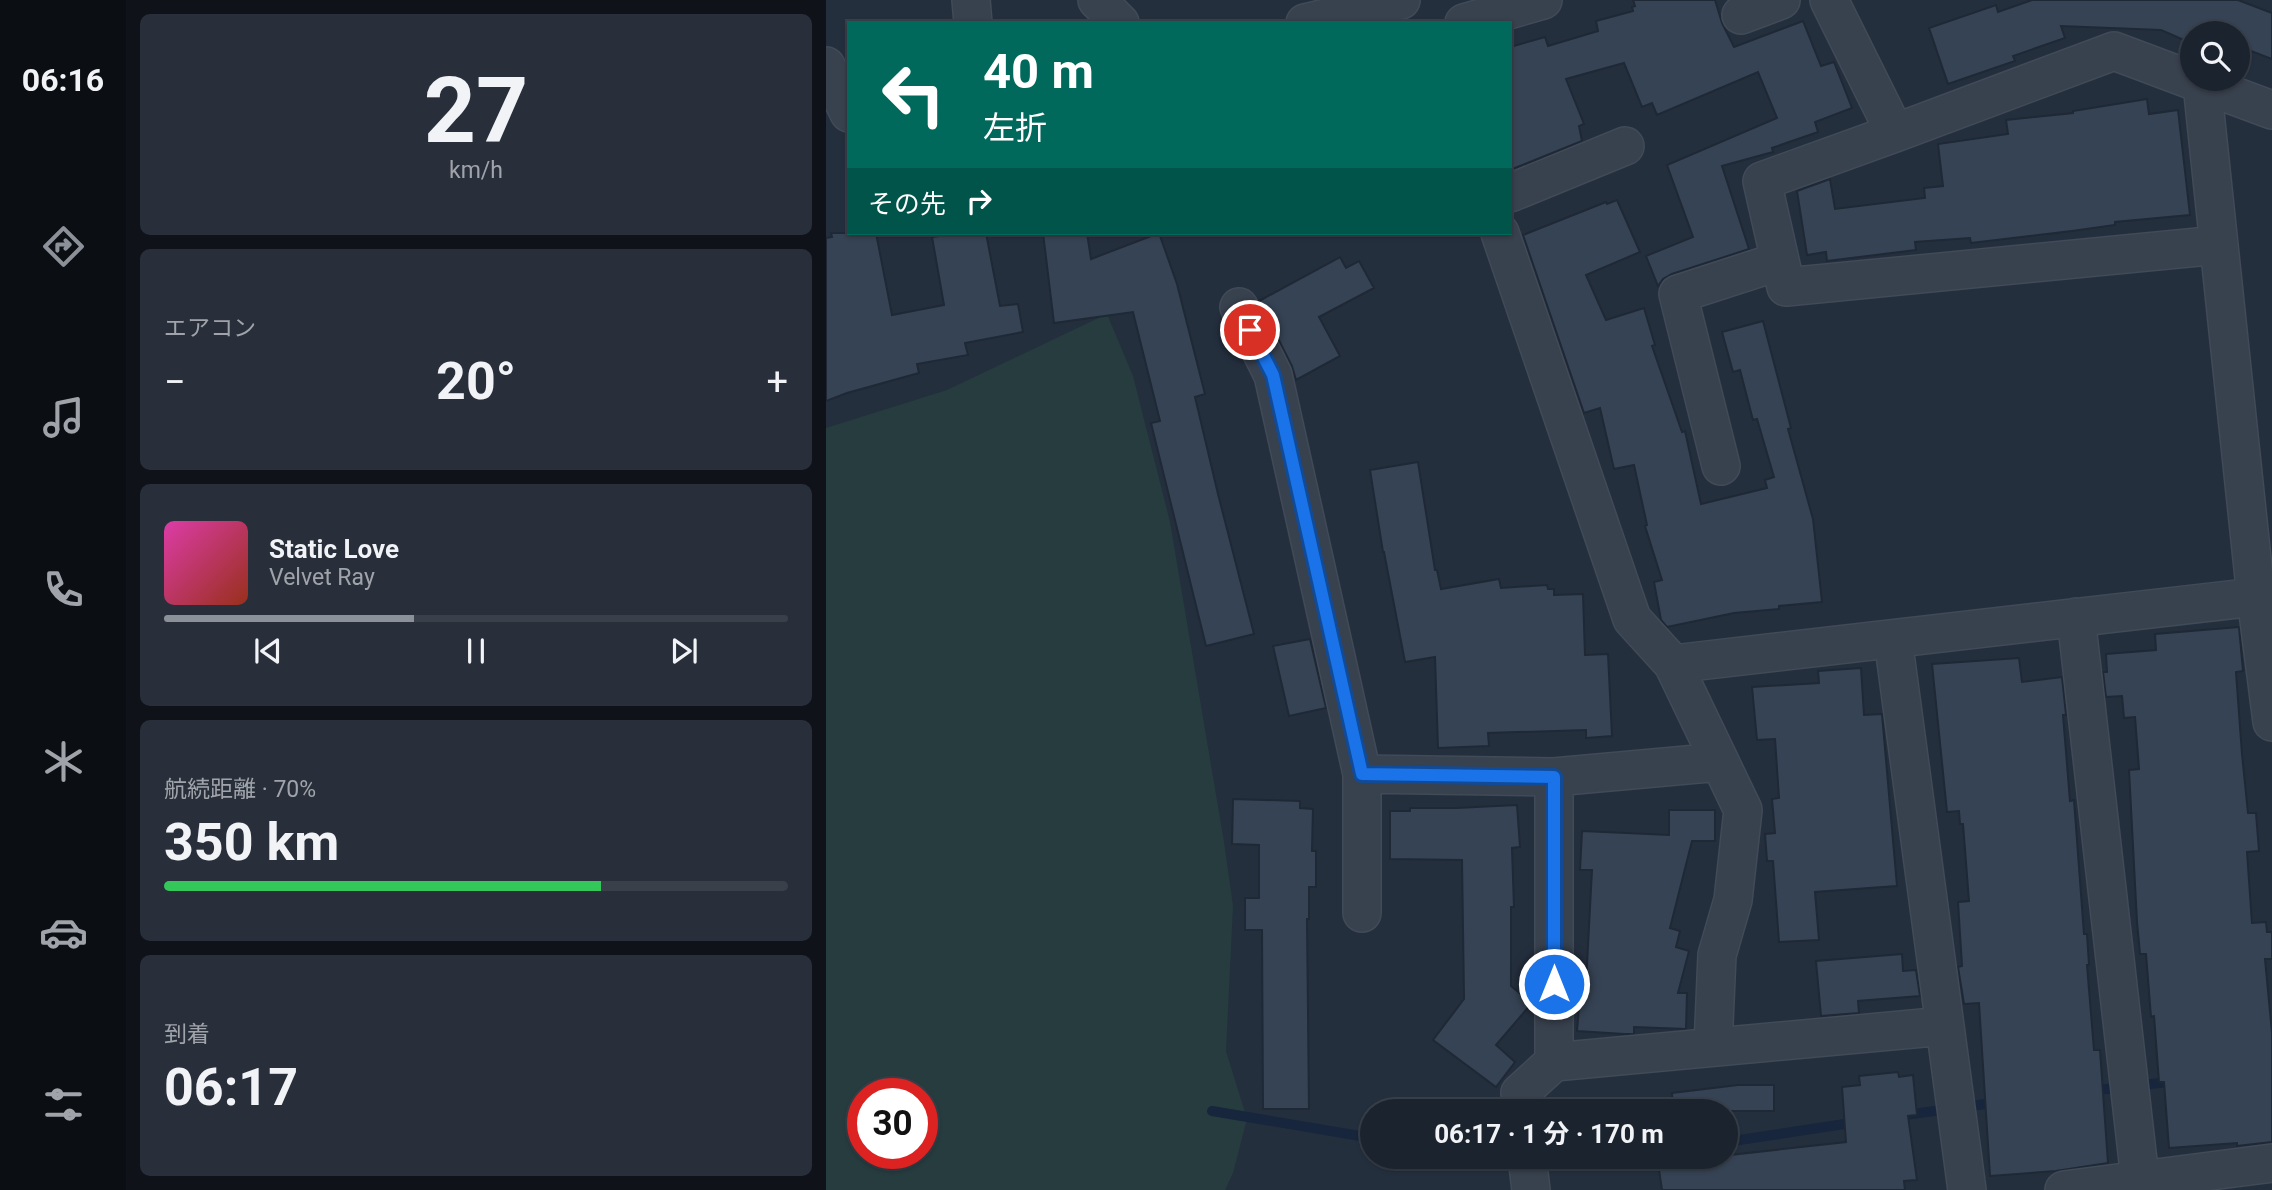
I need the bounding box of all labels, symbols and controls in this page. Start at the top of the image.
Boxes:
map controls [2180,21,2250,91]
button: search [2180,21,2250,91]
text: 40 m [983,43,1094,100]
icon: left [868,49,959,140]
text: 27 [424,58,528,164]
text: 06:16 [22,61,104,99]
text: 左折 [983,109,1047,147]
text: km/h [449,157,503,184]
icon: right [960,182,998,220]
text: その先 [868,189,946,219]
icon: directions [39,222,88,271]
pin [1220,300,1280,360]
icon: arrive [1231,311,1269,349]
text: エアコン [164,315,256,342]
text: 20° [436,351,516,412]
text: − [164,360,186,404]
text: + [766,360,788,404]
icon: music [39,393,88,442]
text: Static Love [269,534,399,564]
text: Velvet Ray [269,564,375,591]
icon: phone [39,565,88,614]
icon: previous [249,632,287,670]
icon: pause [457,632,495,670]
icon: next [665,632,703,670]
icon: climate [39,737,88,786]
text: 航続距離 · 70% [164,776,316,803]
text: 350 km [164,812,339,873]
icon: car [39,908,88,957]
position arrow [1517,947,1591,1021]
text: 到着 [164,1021,210,1048]
text: 06:17 [164,1057,298,1118]
speed limit sign: 30 [847,1078,938,1169]
icon: filters [39,1080,88,1129]
text: 06:17 · 1 分 · 170 m [1434,1119,1664,1149]

